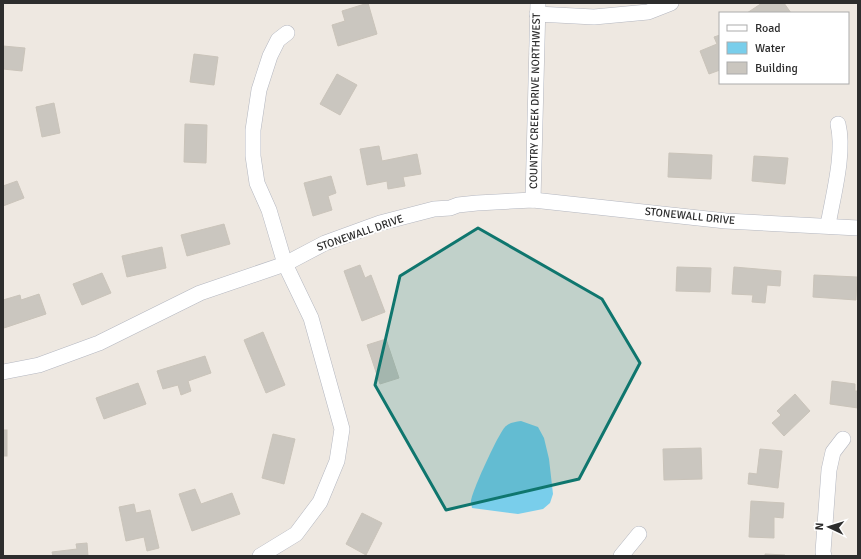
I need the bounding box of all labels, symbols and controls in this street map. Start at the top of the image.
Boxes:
street label: COUNTRY CREEK DRIVE NORTHWEST [527,12,543,189]
legend [719,12,849,84]
text: Road [755,21,781,36]
text: Water [755,41,786,56]
text: Building [755,61,798,76]
street label: STONEWALL DRIVE [644,205,736,227]
street label: STONEWALL DRIVE [315,212,405,254]
north arrow [809,507,849,547]
text: N [813,522,826,531]

